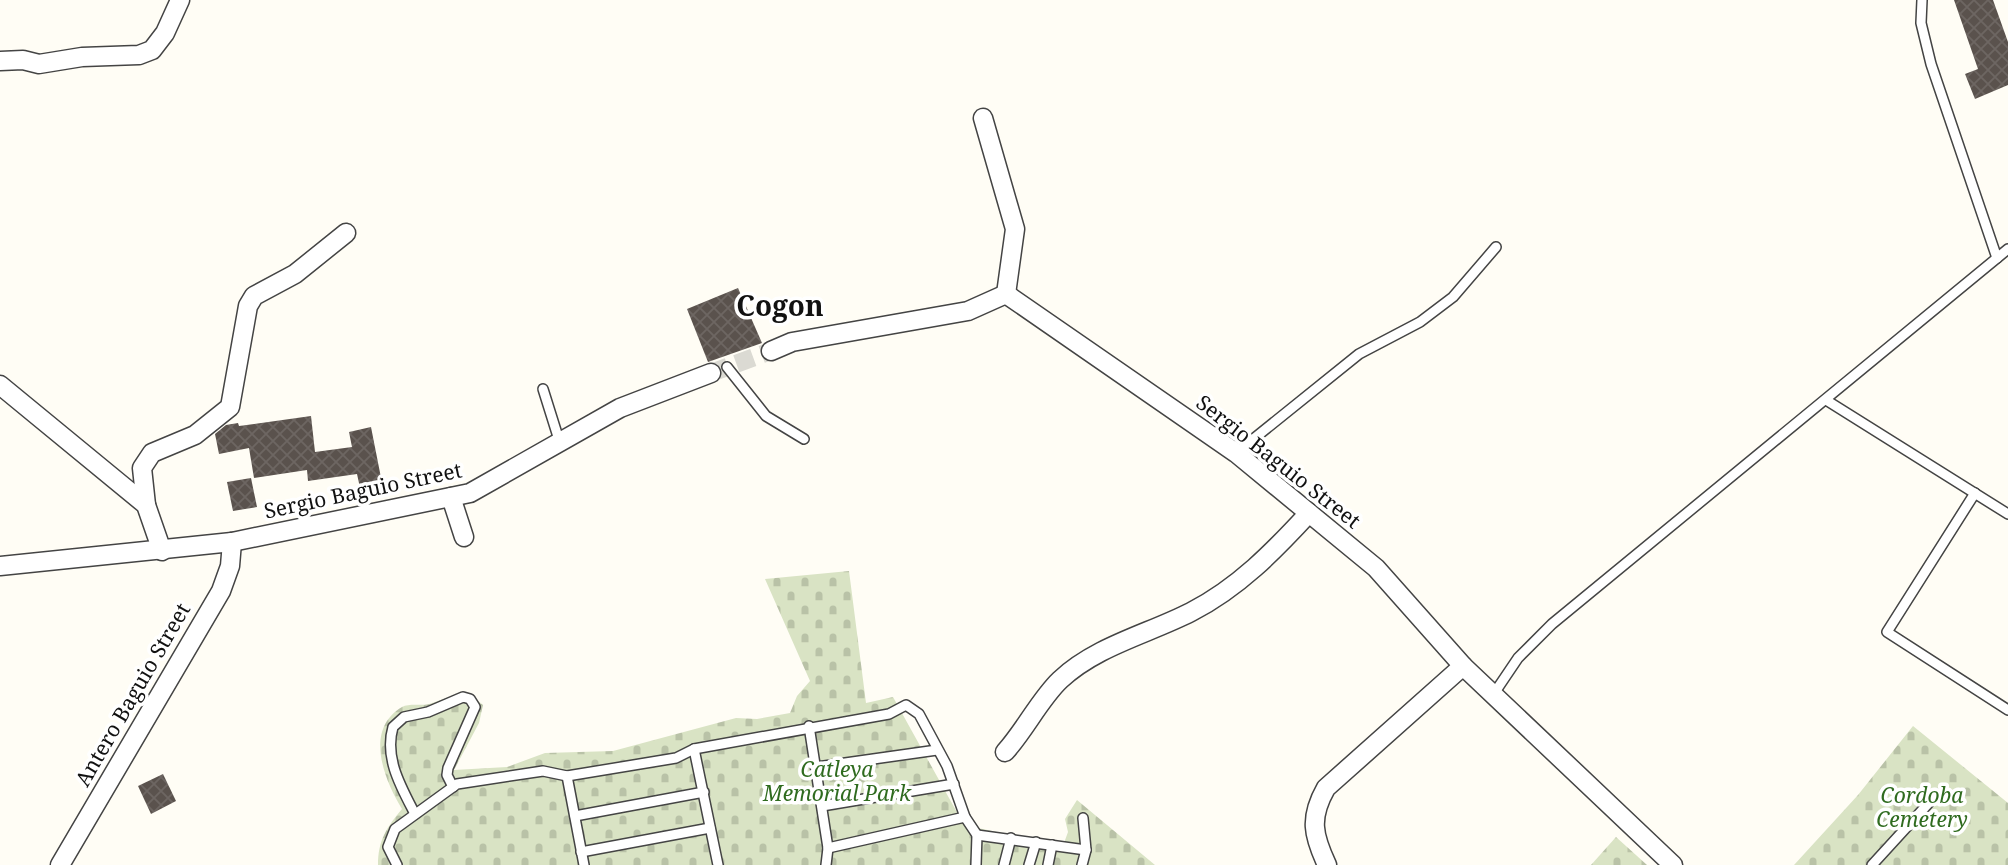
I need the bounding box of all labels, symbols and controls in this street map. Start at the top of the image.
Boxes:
district label: Cogon [736,286,824,324]
street label: Sergio Baguio Street [1191,388,1367,534]
street label: Sergio Baguio Street [261,455,464,525]
street label: Antero Baguio Street [68,598,196,791]
park label: Catleya Memorial Park [762,755,912,807]
park label: Cordoba Cemetery [1876,781,1968,833]

